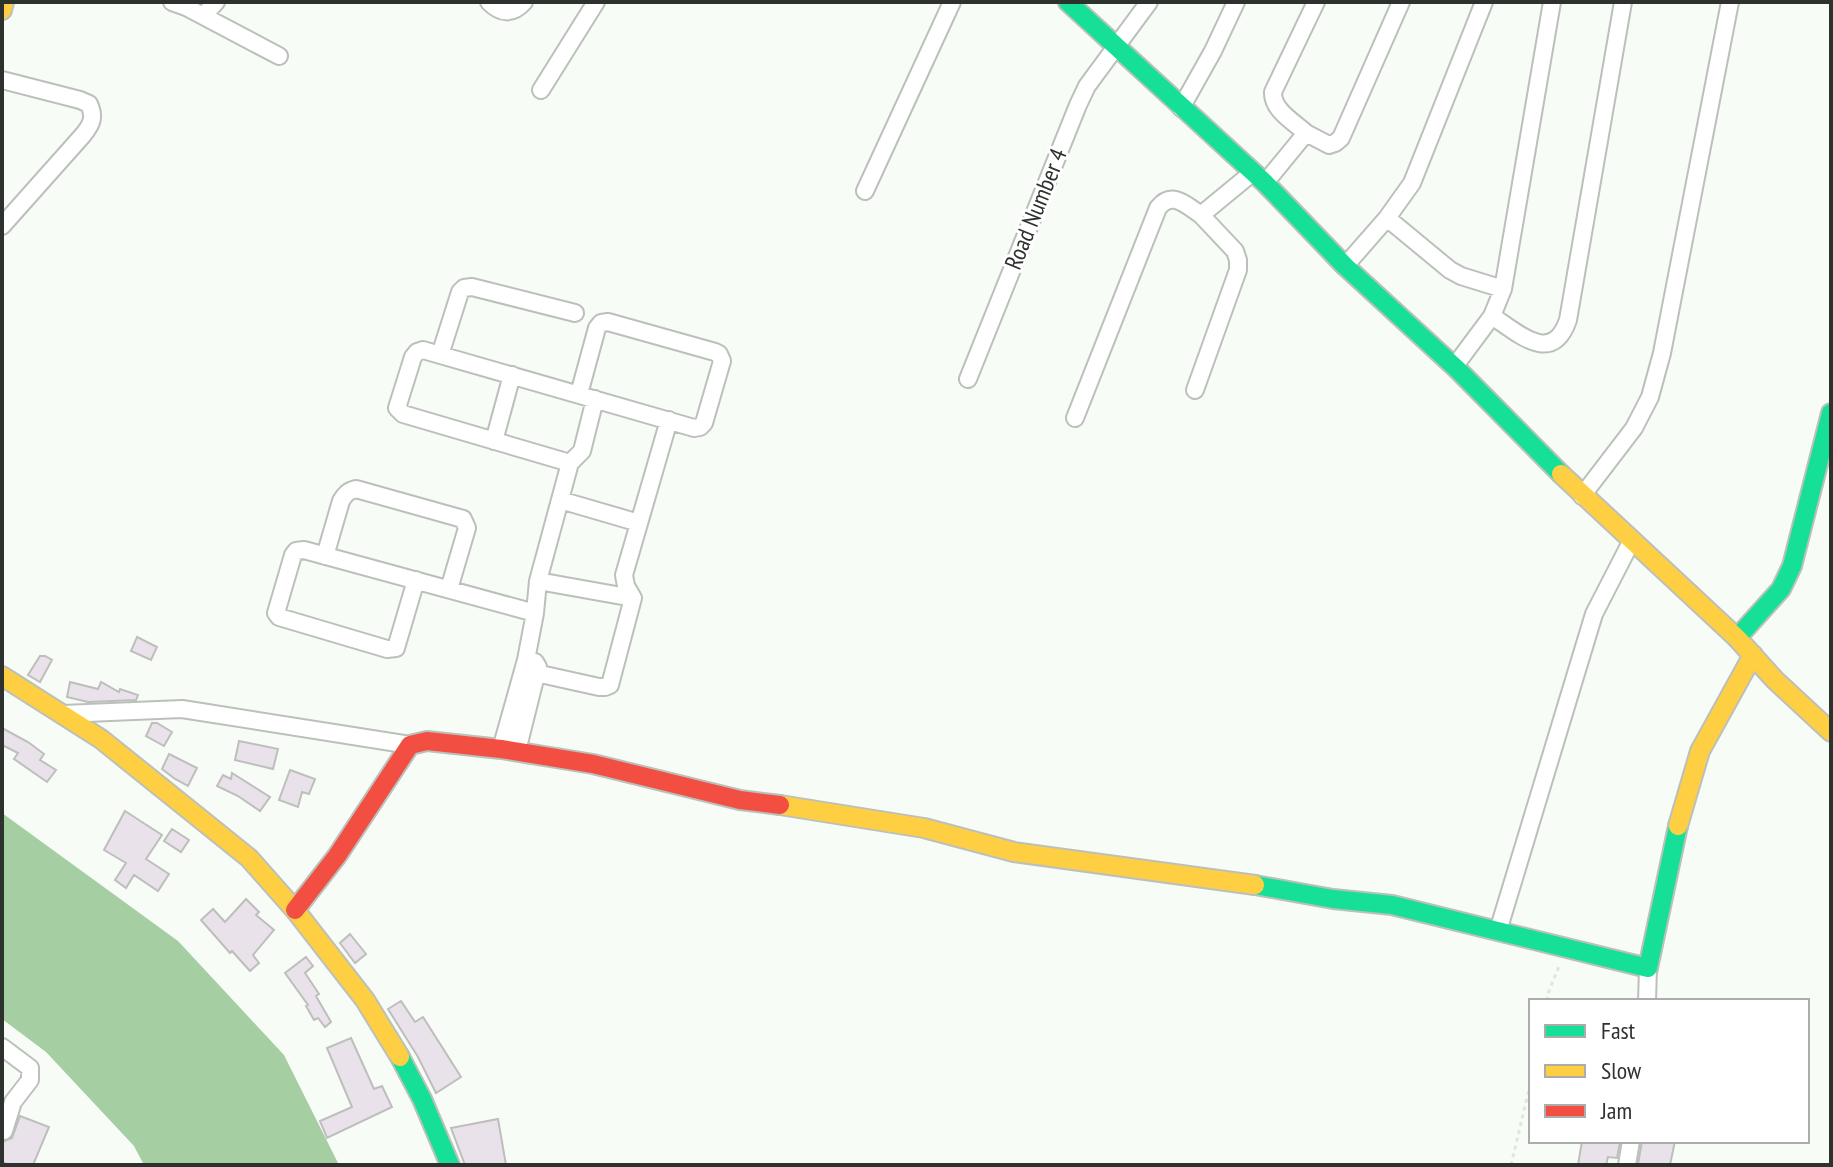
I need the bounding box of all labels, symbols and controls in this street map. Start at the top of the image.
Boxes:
street label: Road Number 4 [997,144,1074,274]
legend [1529,999,1809,1143]
text: Fast [1601,1015,1636,1046]
text: Slow [1601,1055,1642,1086]
text: Jam [1600,1095,1632,1126]

